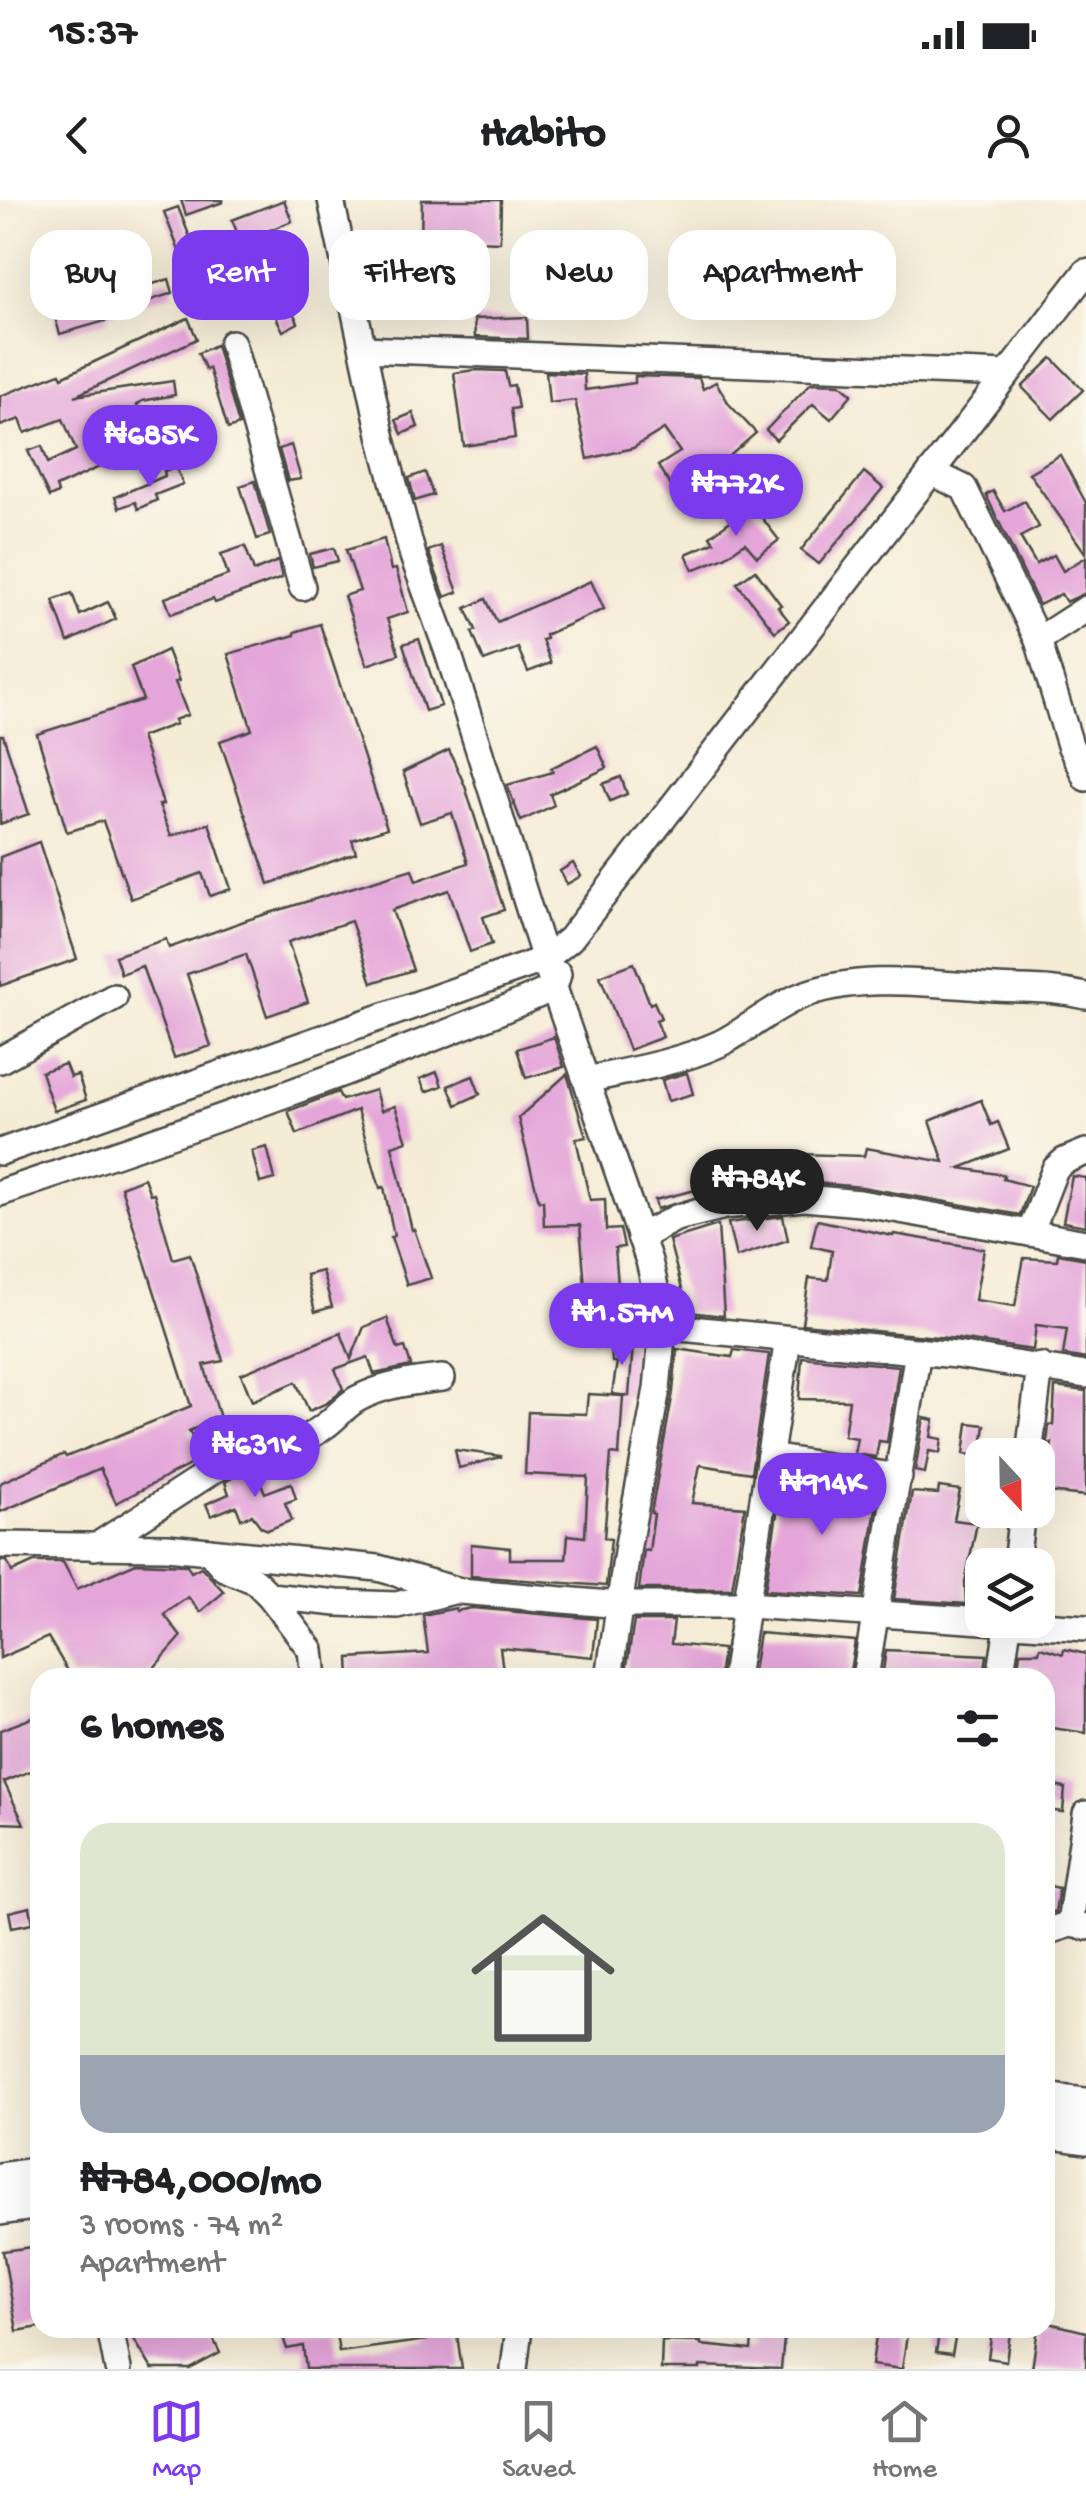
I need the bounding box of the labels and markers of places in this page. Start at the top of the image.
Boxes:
pin: ₦685K [80,405,220,490]
pin: ₦772K [666,454,806,539]
pin: ₦784K [687,1149,827,1234]
pin: ₦1.57M [541,1283,703,1368]
pin: ₦631K [185,1415,325,1500]
pin: ₦914K [752,1453,892,1538]

